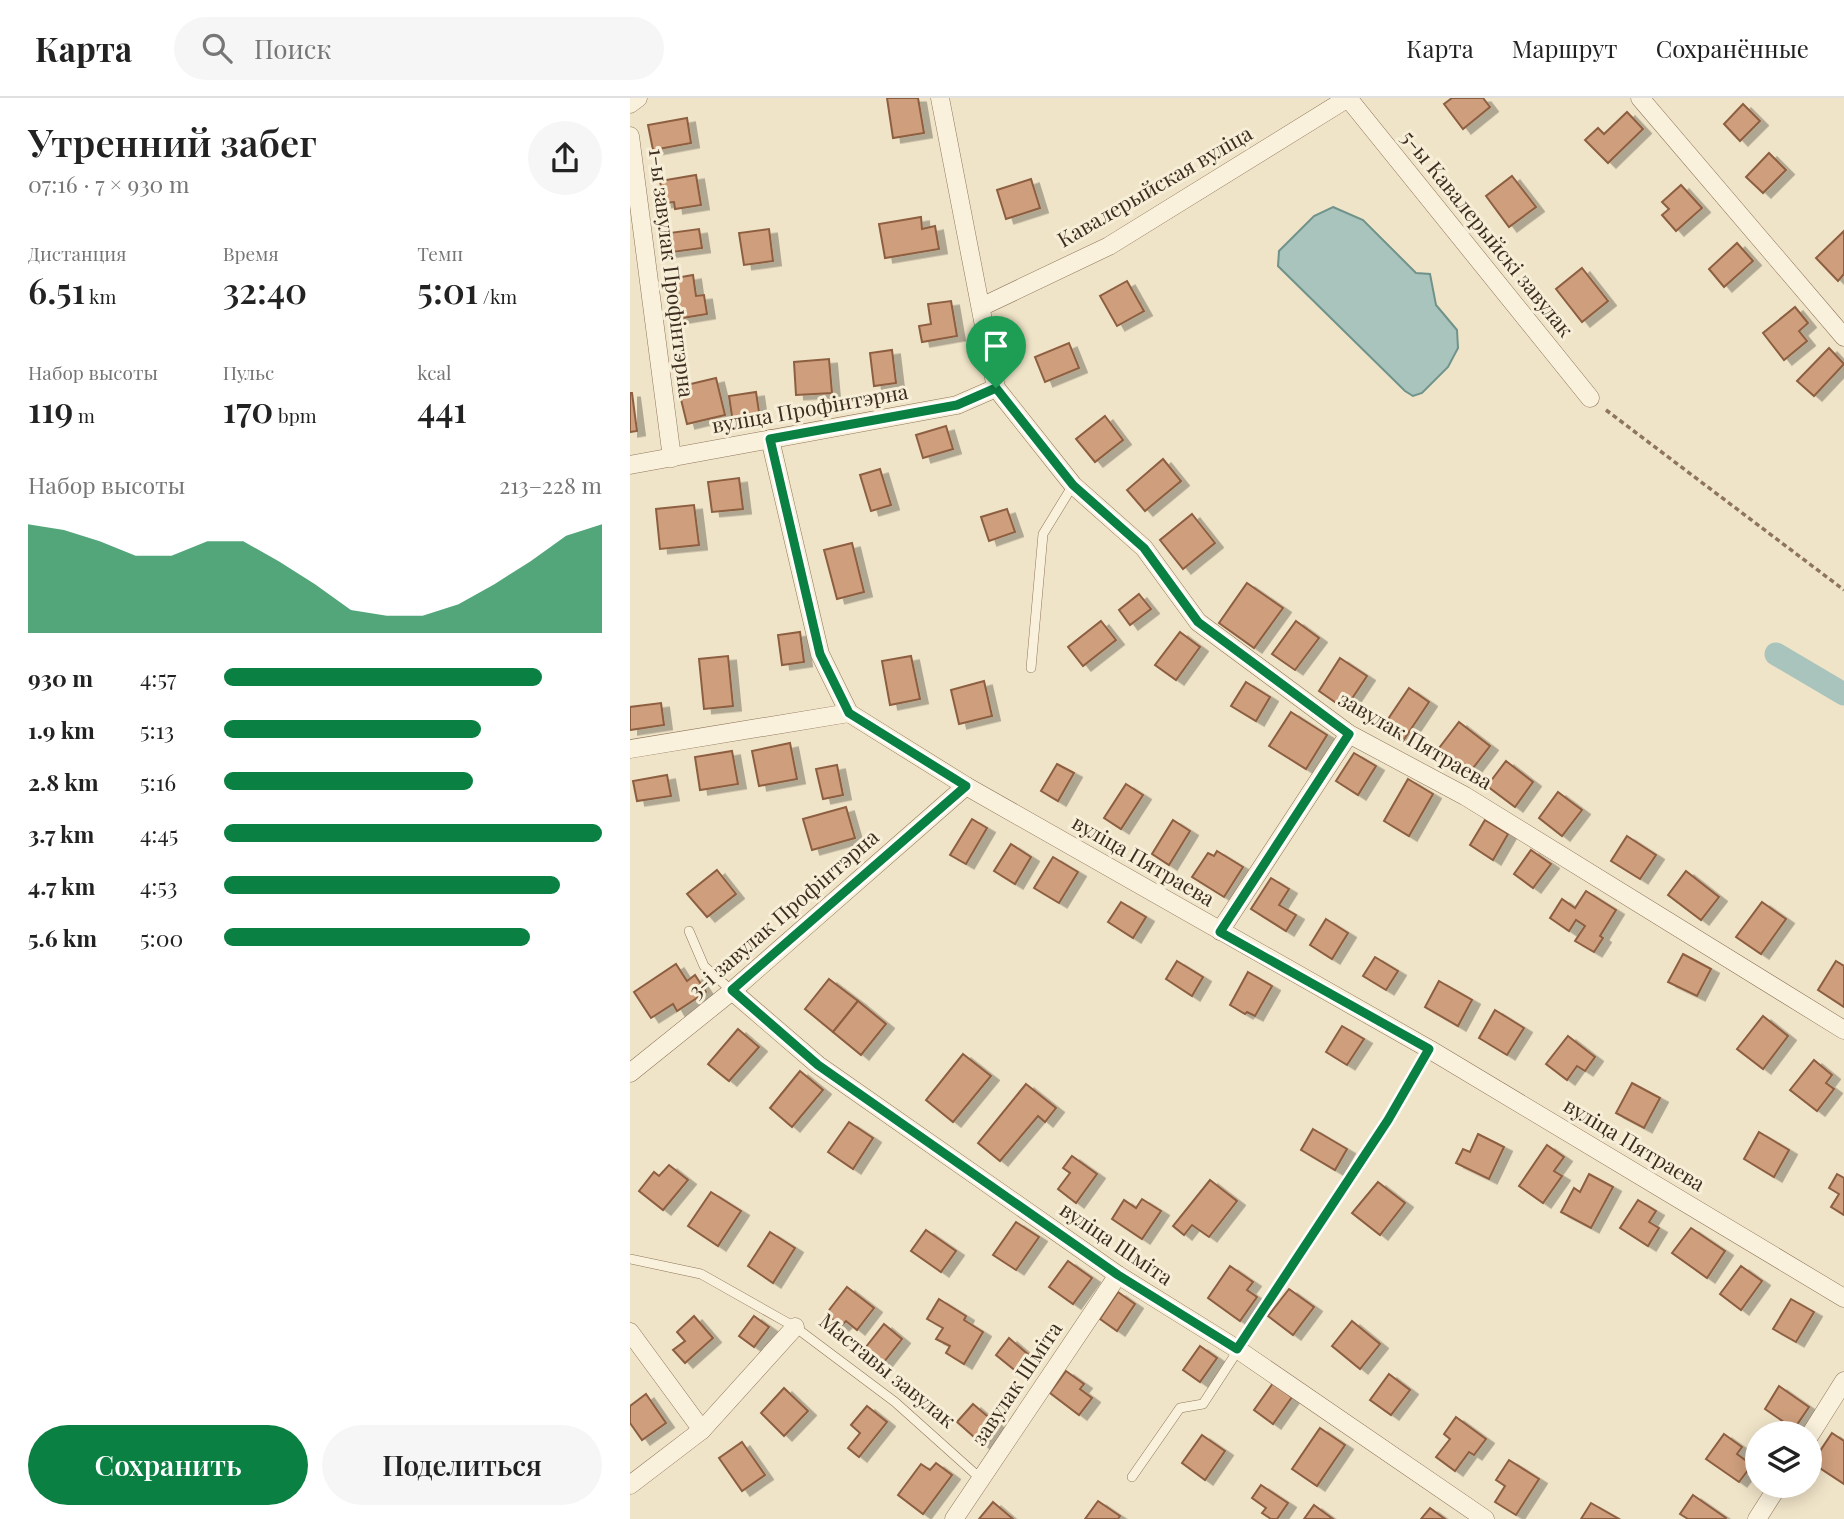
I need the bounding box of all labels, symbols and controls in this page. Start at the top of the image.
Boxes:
search box [174,17,664,80]
text: Карта [35,26,132,70]
icon: search [198,29,236,67]
text: Поиск [254,31,331,66]
text: Карта [1406,32,1474,64]
text: Маршрут [1512,32,1618,64]
text: Сохранённые [1656,32,1809,64]
text: Утренний забег [28,116,317,167]
street label: Кавалерыйская вуліца [1052,118,1257,253]
button: share [528,121,602,195]
street label: 5-ы Кавалерыйскі завулак [1396,124,1581,342]
street label: 1-ы завулак Профінтэрна [644,146,702,400]
text: 07:16 · 7 × 930 m [28,168,189,199]
text: Дистанция [28,240,126,266]
text: Время [223,240,279,266]
text: Темп [417,240,463,266]
text: 6.51 [28,266,85,313]
text: 32:40 [223,266,307,313]
text: 5:01 [417,266,478,313]
text: km [85,283,116,309]
text: /km [478,283,517,309]
pin [966,316,1026,388]
icon: arrive [977,327,1015,365]
text: Набор высоты [28,359,158,385]
text: Пульс [223,359,274,385]
text: kcal [417,359,451,385]
street label: вуліца Профінтэрна [709,376,911,438]
text: 119 [28,385,73,432]
text: 170 [223,385,273,432]
text: 441 [417,385,467,432]
text: m [73,402,95,428]
text: bpm [273,402,317,428]
text: Набор высоты [28,469,185,500]
text: 213–228 m [499,469,602,500]
text: 930 m [28,662,93,693]
text: 4:57 [140,662,176,693]
street label: завулак Пятраева [1334,684,1499,795]
text: 1.9 km [28,714,95,745]
text: 5:13 [140,714,174,745]
text: 2.8 km [28,766,99,797]
text: 5:16 [140,766,176,797]
street label: вуліца Пятраева [1068,807,1221,912]
text: 3.7 km [28,818,94,849]
text: 4:45 [140,818,178,849]
street label: 3-і завулак Профінтэрна [682,822,884,1003]
text: 4.7 km [28,870,95,901]
text: 4:53 [140,870,177,901]
text: 5.6 km [28,922,97,953]
text: 5:00 [140,922,183,953]
street label: вуліца Пятраева [1559,1090,1711,1197]
street label: вуліца Шміта [1055,1194,1179,1291]
street label: Маставы завулак [814,1306,962,1433]
street label: завулак Шміта [964,1315,1067,1450]
map controls [1745,1421,1822,1498]
button: layers [1745,1421,1822,1498]
button: Сохранить [28,1425,308,1505]
button: Поделиться [322,1425,602,1505]

